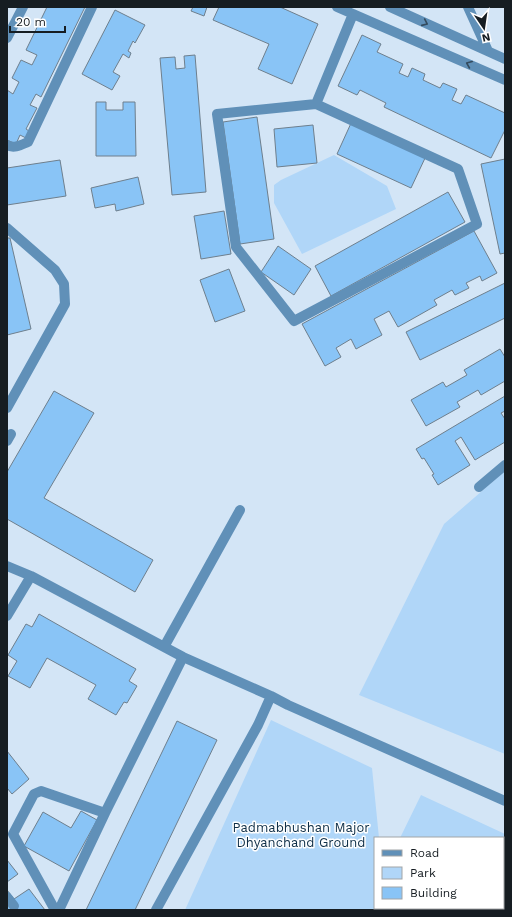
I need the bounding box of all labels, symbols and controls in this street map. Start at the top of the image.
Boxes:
scale bar [10,8,65,34]
north arrow [464,8,504,48]
text: 20 m [16,15,46,29]
one-way arrow [421,18,429,26]
text: N [481,30,492,45]
one-way arrow [466,61,474,69]
park label: Padmabhushan Major Dhyanchand Ground [232,820,370,850]
legend [374,837,504,909]
text: Road [410,846,439,860]
text: Park [410,866,436,880]
text: Building [410,886,457,900]

